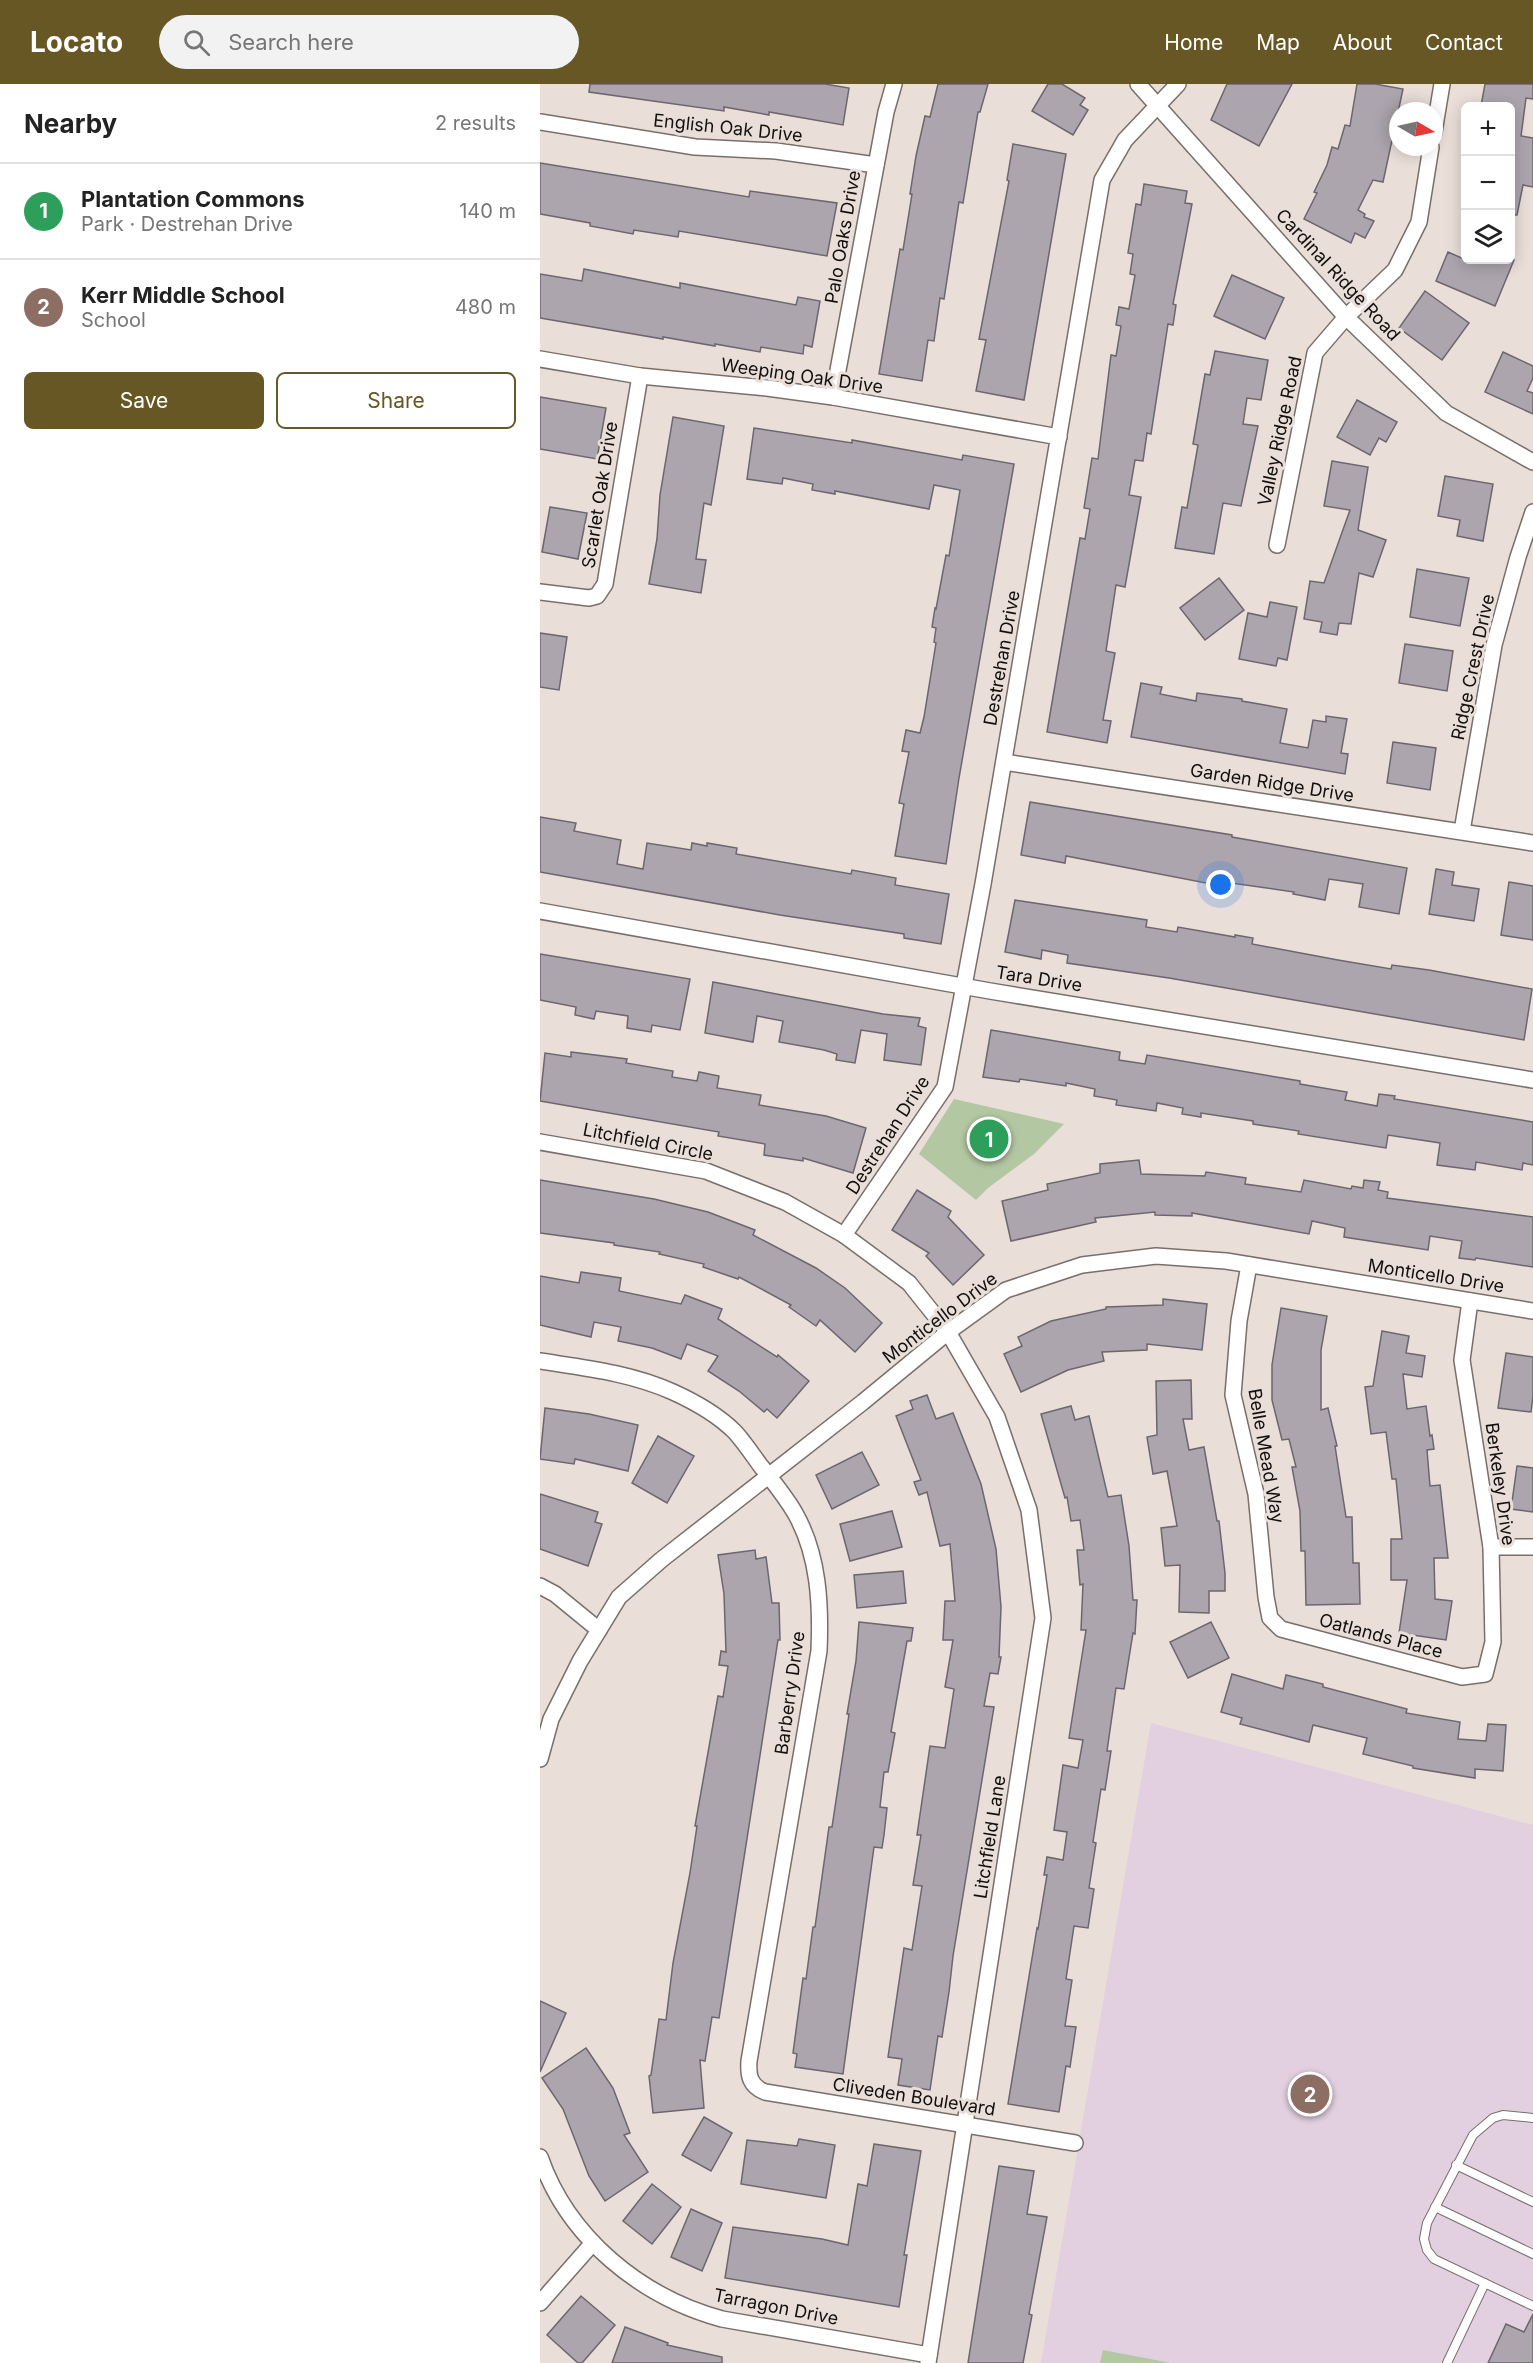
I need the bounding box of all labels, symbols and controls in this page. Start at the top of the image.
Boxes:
search box [159,15,579,69]
text: Locato [30,25,123,59]
icon: search [180,26,213,59]
text: Search here [228,29,354,55]
text: Home [1164,30,1223,55]
text: Map [1256,30,1300,55]
text: About [1333,30,1392,55]
text: Contact [1425,30,1503,55]
north arrow [1389,102,1443,156]
map controls [1461,102,1515,264]
button: + [1461,102,1515,156]
text: Nearby [24,108,117,139]
street label: English Oak Drive [652,109,804,146]
text: 2 results [435,111,516,135]
button: − [1461,156,1515,210]
street label: Palo Oaks Drive [820,169,865,305]
text: Plantation Commons [81,186,304,212]
text: 1 [39,199,48,223]
text: 140 m [459,199,516,223]
street label: Cardinal Ridge Road [1272,205,1405,345]
button: layers [1461,210,1515,264]
text: Park · Destrehan Drive [81,212,293,236]
text: Kerr Middle School [81,282,285,308]
text: 2 [37,295,50,319]
text: 480 m [455,295,516,319]
text: School [81,308,146,332]
street label: Weeping Oak Drive [720,354,884,397]
street label: Valley Ridge Road [1253,354,1306,508]
button: Save [24,372,264,429]
button: Share [276,372,516,429]
street label: Scarlet Oak Drive [578,420,621,570]
street label: Destrehan Drive [979,589,1024,727]
street label: Ridge Crest Drive [1447,592,1498,742]
street label: Garden Ridge Drive [1189,759,1355,806]
your location [1206,870,1235,899]
street label: Tara Drive [994,961,1084,996]
street label: Destrehan Drive [841,1072,934,1198]
pin: 1 [970,1116,1008,1162]
street label: Litchfield Circle [581,1119,715,1164]
street label: Monticello Drive [1366,1254,1506,1297]
street label: Monticello Drive [878,1268,1001,1367]
street label: Belle Mead Way [1244,1387,1289,1525]
street label: Berkeley Drive [1481,1421,1519,1547]
street label: Oatlands Place [1317,1609,1445,1662]
street label: Barberry Drive [770,1630,809,1756]
street label: Litchfield Lane [969,1774,1010,1900]
pin: 2 [1290,2072,1330,2116]
street label: Cliveden Boulevard [831,2073,997,2120]
street label: Tarragon Drive [712,2284,840,2329]

